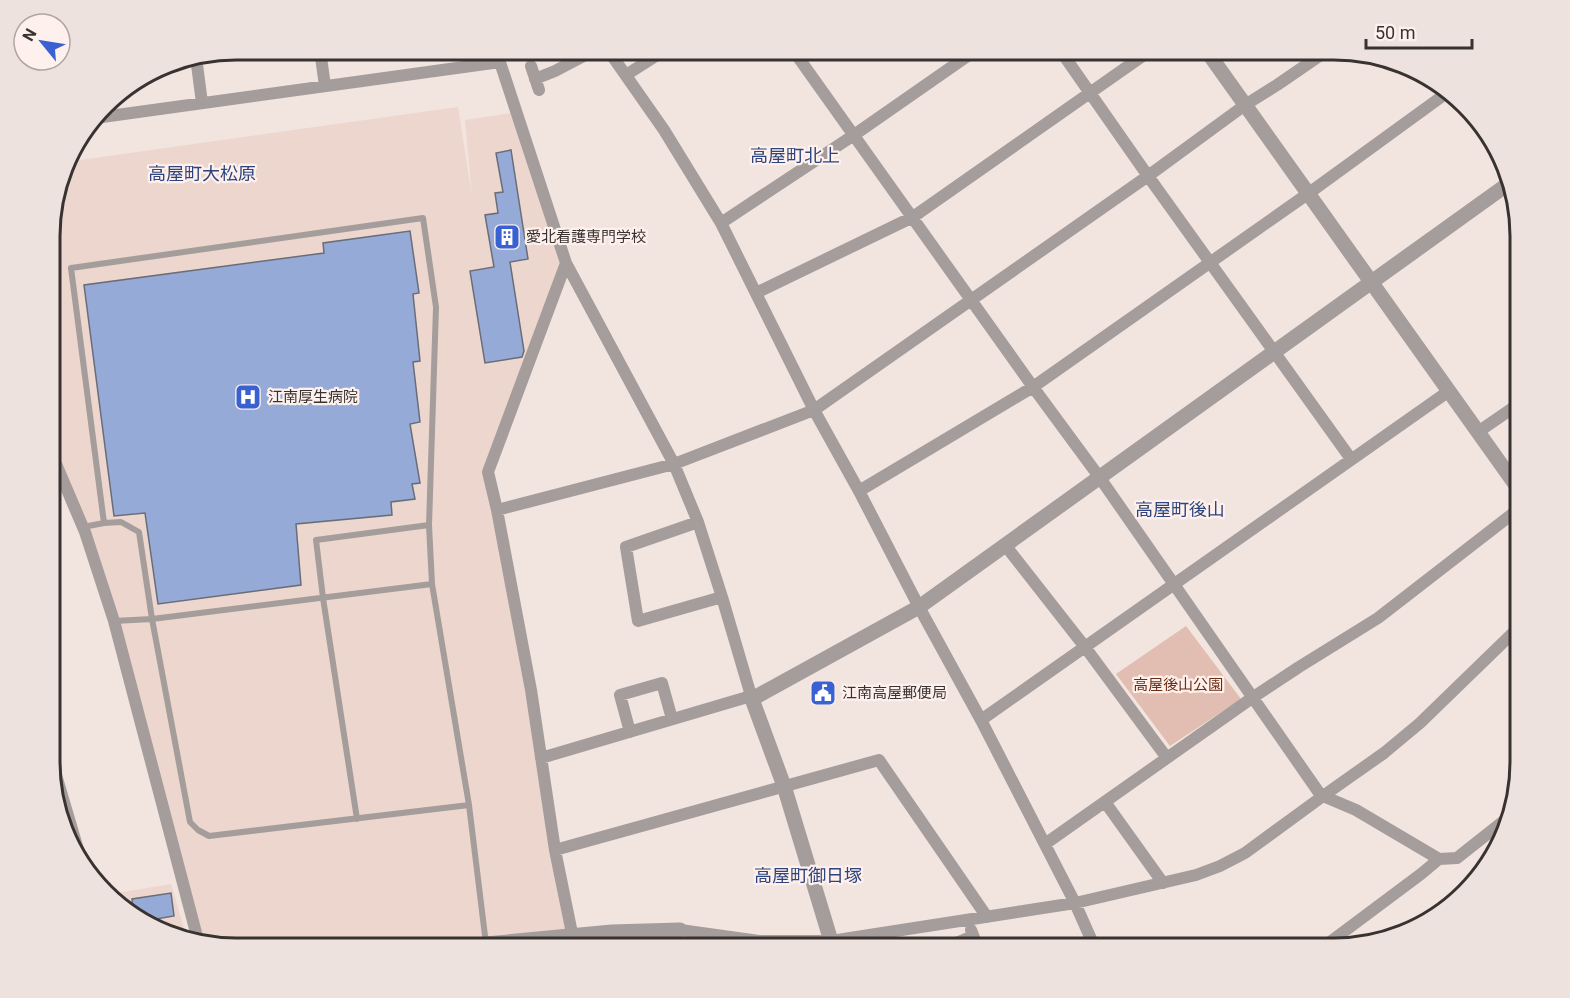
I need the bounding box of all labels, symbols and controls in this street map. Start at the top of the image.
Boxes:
north arrow [12,12,72,72]
scale bar [1366,12,1472,50]
text: 50 m [1375,22,1415,43]
text: N [18,25,40,44]
district label: 高屋町北上 [750,145,840,166]
district label: 高屋町大松原 [148,163,256,184]
building icon: 愛北看護専門学校 [492,222,522,252]
place label: 愛北看護専門学校 [526,228,646,246]
hospital icon: 江南厚生病院 [233,382,263,412]
place label: 江南厚生病院 [268,388,358,406]
district label: 高屋町後山 [1135,499,1225,520]
park label: 高屋後山公園 [1133,676,1223,694]
public building icon: 江南高屋郵便局 [808,678,838,708]
place label: 江南高屋郵便局 [842,684,947,702]
district label: 高屋町御日塚 [754,865,862,886]

